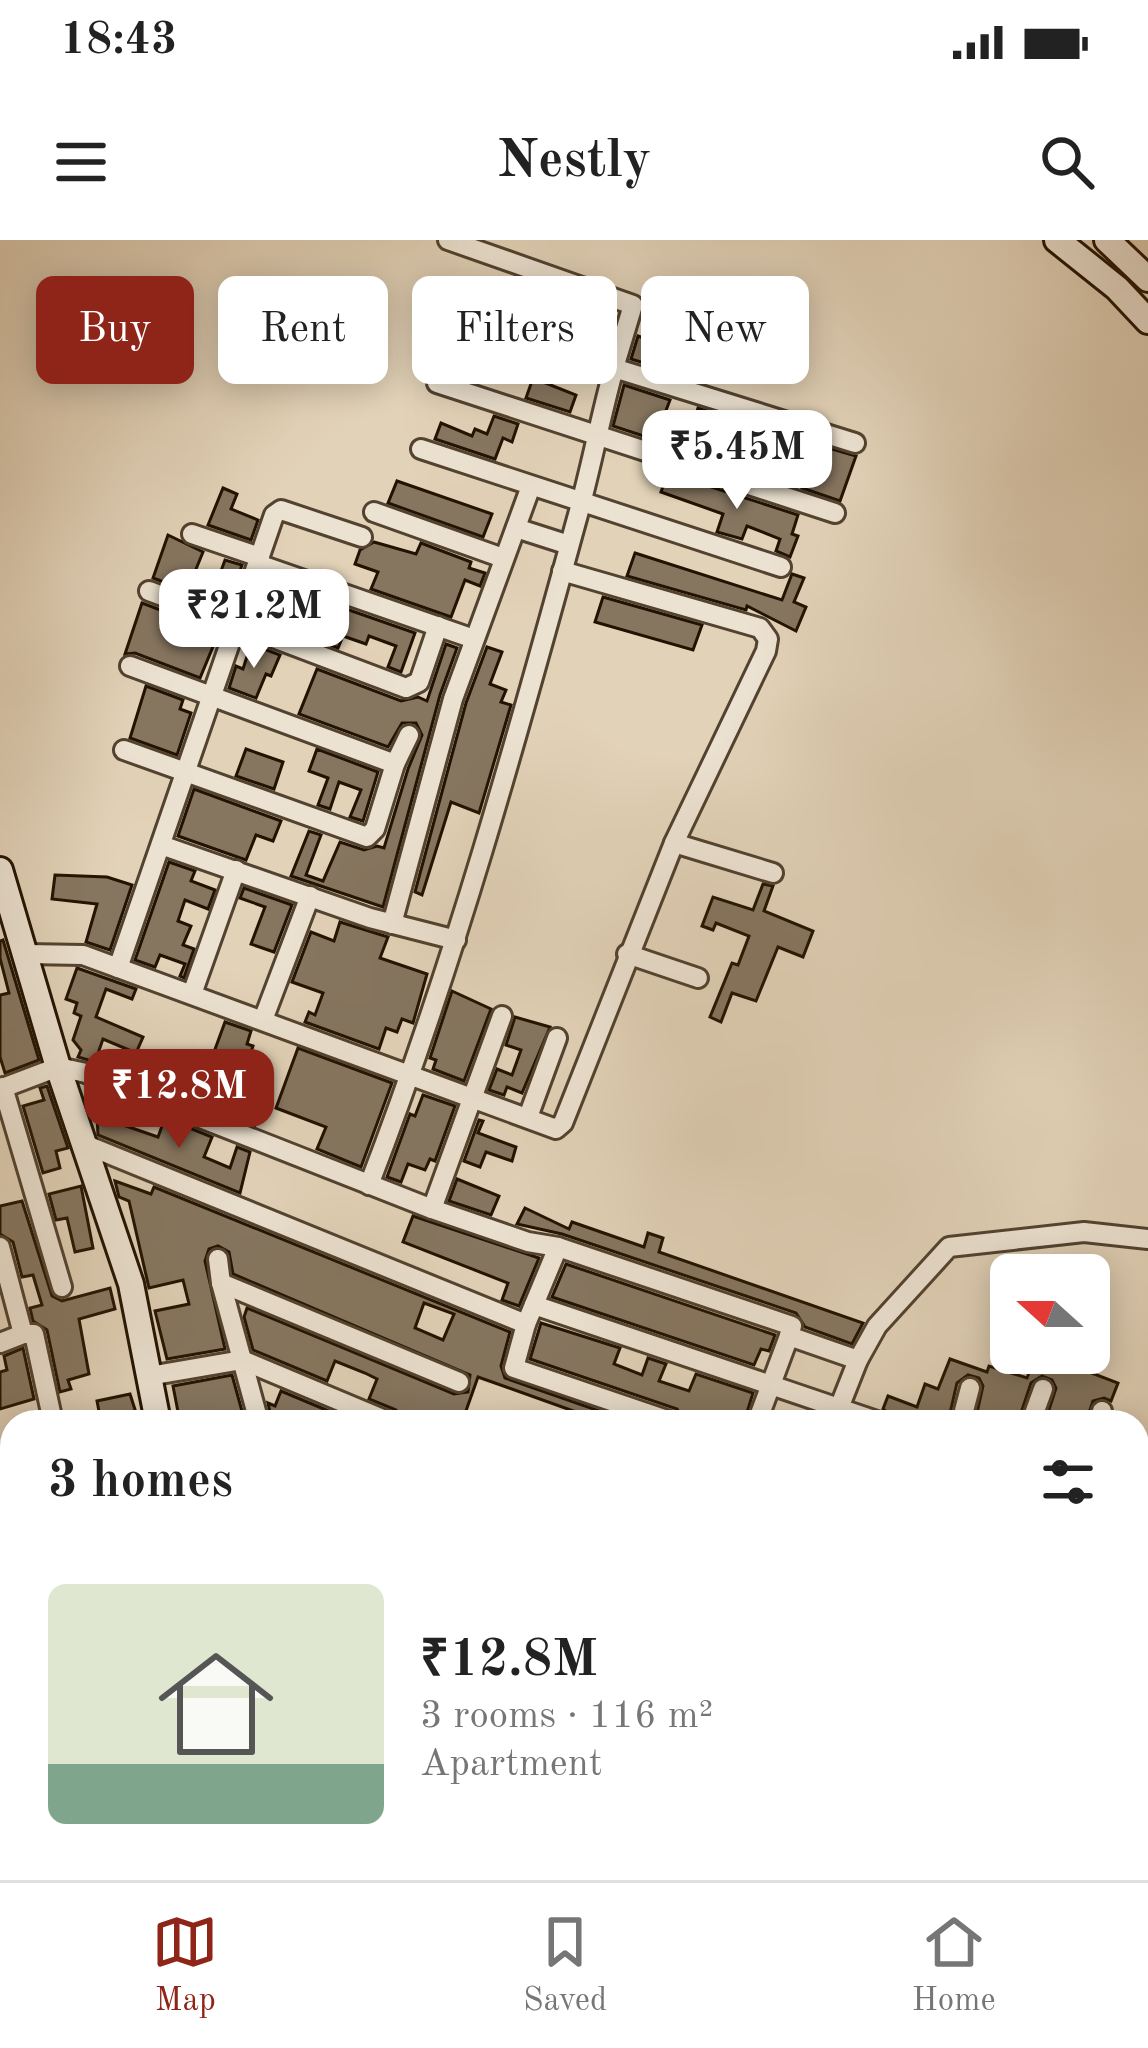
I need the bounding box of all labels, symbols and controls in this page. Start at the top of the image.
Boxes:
text: 18:43 [60,19,177,64]
icon: menu [48,129,114,195]
icon: search [1034,129,1100,195]
text: Nestly [497,135,651,189]
chip: Buy [36,276,194,384]
chip: Rent [218,276,388,384]
chip: Filters [412,276,617,384]
chip: New [641,276,809,384]
pin: ₹5.45M [639,410,835,512]
text: ₹5.45M [669,429,805,468]
pin: ₹21.2M [156,569,352,671]
text: ₹21.2M [186,588,322,627]
pin: ₹12.8M [81,1049,277,1151]
text: ₹12.8M [111,1068,247,1107]
north arrow [990,1254,1110,1374]
map controls [990,1254,1110,1374]
icon: filters [1035,1449,1101,1515]
text: 3 homes [48,1457,233,1508]
icon: home [144,1632,288,1776]
text: ₹12.8M [420,1636,598,1687]
text: 3 rooms · 116 m² [420,1697,713,1736]
text: Apartment [420,1745,603,1784]
tab: Map [152,1909,218,2022]
tab: Saved [523,1909,607,2022]
tab: Home [912,1909,996,2022]

